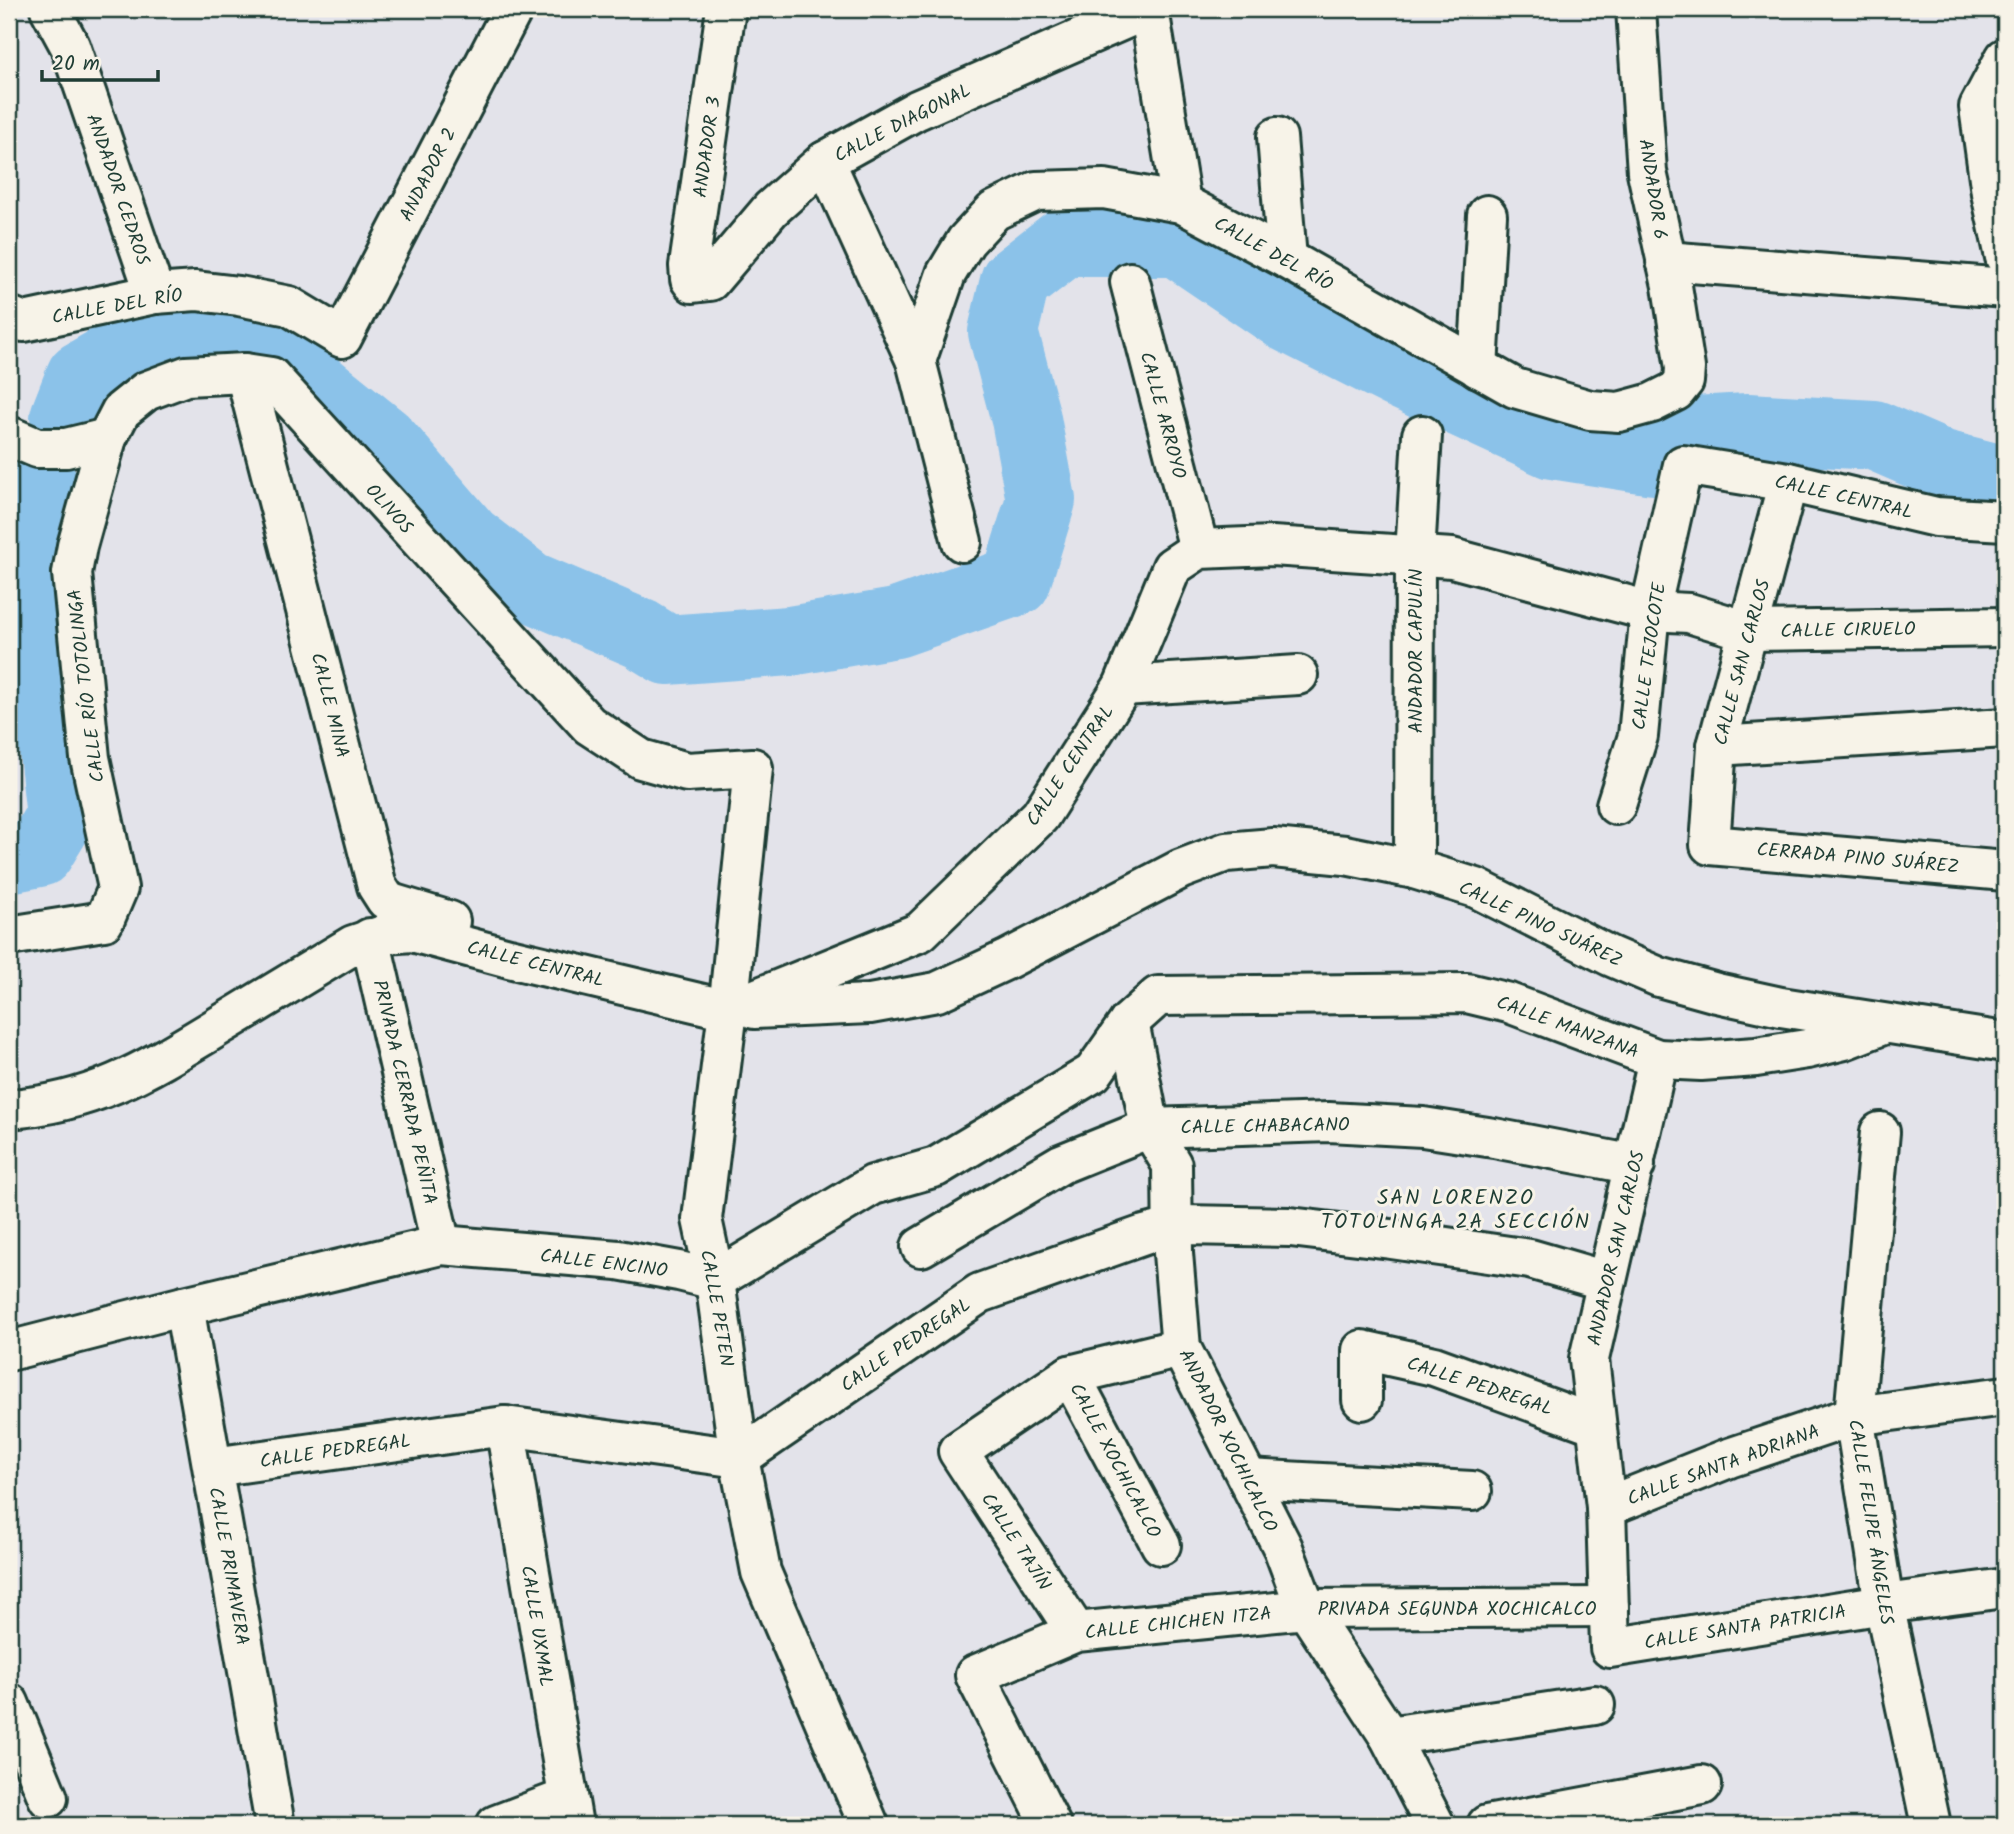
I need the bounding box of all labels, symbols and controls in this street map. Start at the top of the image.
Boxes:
scale bar [42,38,158,82]
text: 20 m [52,48,100,81]
street label: CALLE DIAGONAL [829,76,977,171]
street label: ANDADOR 3 [686,95,730,200]
street label: ANDADOR CEDROS [77,110,157,269]
street label: ANDADOR 2 [392,123,465,227]
street label: ANDADOR 6 [1629,137,1675,242]
street label: CALLE DEL RÍO [1208,210,1339,300]
street label: CALLE DEL RÍO [50,281,185,333]
street label: CALLE ARROYO [1131,349,1194,483]
street label: CALLE CENTRAL [1771,467,1916,528]
street label: OLIVOS [357,477,420,542]
street label: ANDADOR CAPULÍN [1402,569,1432,733]
street label: CALLE SAN CARLOS [1706,576,1780,749]
street label: CALLE TEJOCOTE [1625,580,1675,732]
street label: CALLE RÍO TOTOLINGA [60,587,114,784]
street label: CALLE CIRUELO [1780,615,1916,647]
street label: CALLE MINA [301,650,357,761]
street label: CALLE CENTRAL [1019,699,1123,833]
street label: CERRADA PINO SUÁREZ [1755,835,1960,883]
street label: CALLE PINO SUÁREZ [1453,874,1627,976]
street label: CALLE CENTRAL [463,933,608,997]
street label: PRIVADA CERRADA PEÑITA [364,977,445,1208]
street label: CALLE MANZANA [1492,988,1643,1068]
street label: CALLE CHABACANO [1180,1111,1350,1143]
street label: ANDADOR SAN CARLOS [1580,1148,1654,1349]
district label: SAN LORENZO TOTOLINGA 2A SECCIÓN [1321,1182,1591,1239]
street label: CALLE ENCINO [538,1241,670,1287]
street label: CALLE PETEN [691,1248,741,1369]
street label: CALLE PEDREGAL [835,1291,977,1401]
street label: ANDADOR XOCHICALCO [1170,1344,1285,1538]
street label: CALLE PEDREGAL [1403,1349,1556,1425]
street label: CALLE XOCHICALCO [1061,1378,1168,1544]
street label: CALLE SANTA ADRIANA [1623,1417,1824,1515]
street label: CALLE FELIPE ÁNGELES [1839,1417,1901,1627]
street label: CALLE PEDREGAL [258,1427,413,1477]
street label: CALLE PRIMAVERA [199,1485,257,1648]
street label: CALLE TAJÍN [972,1487,1058,1597]
street label: CALLE UXMAL [512,1563,560,1689]
street label: PRIVADA SEGUNDA XOCHICALCO [1318,1595,1597,1625]
street label: CALLE SANTA PATRICIA [1642,1597,1848,1659]
street label: CALLE CHICHEN ITZA [1083,1599,1273,1649]

